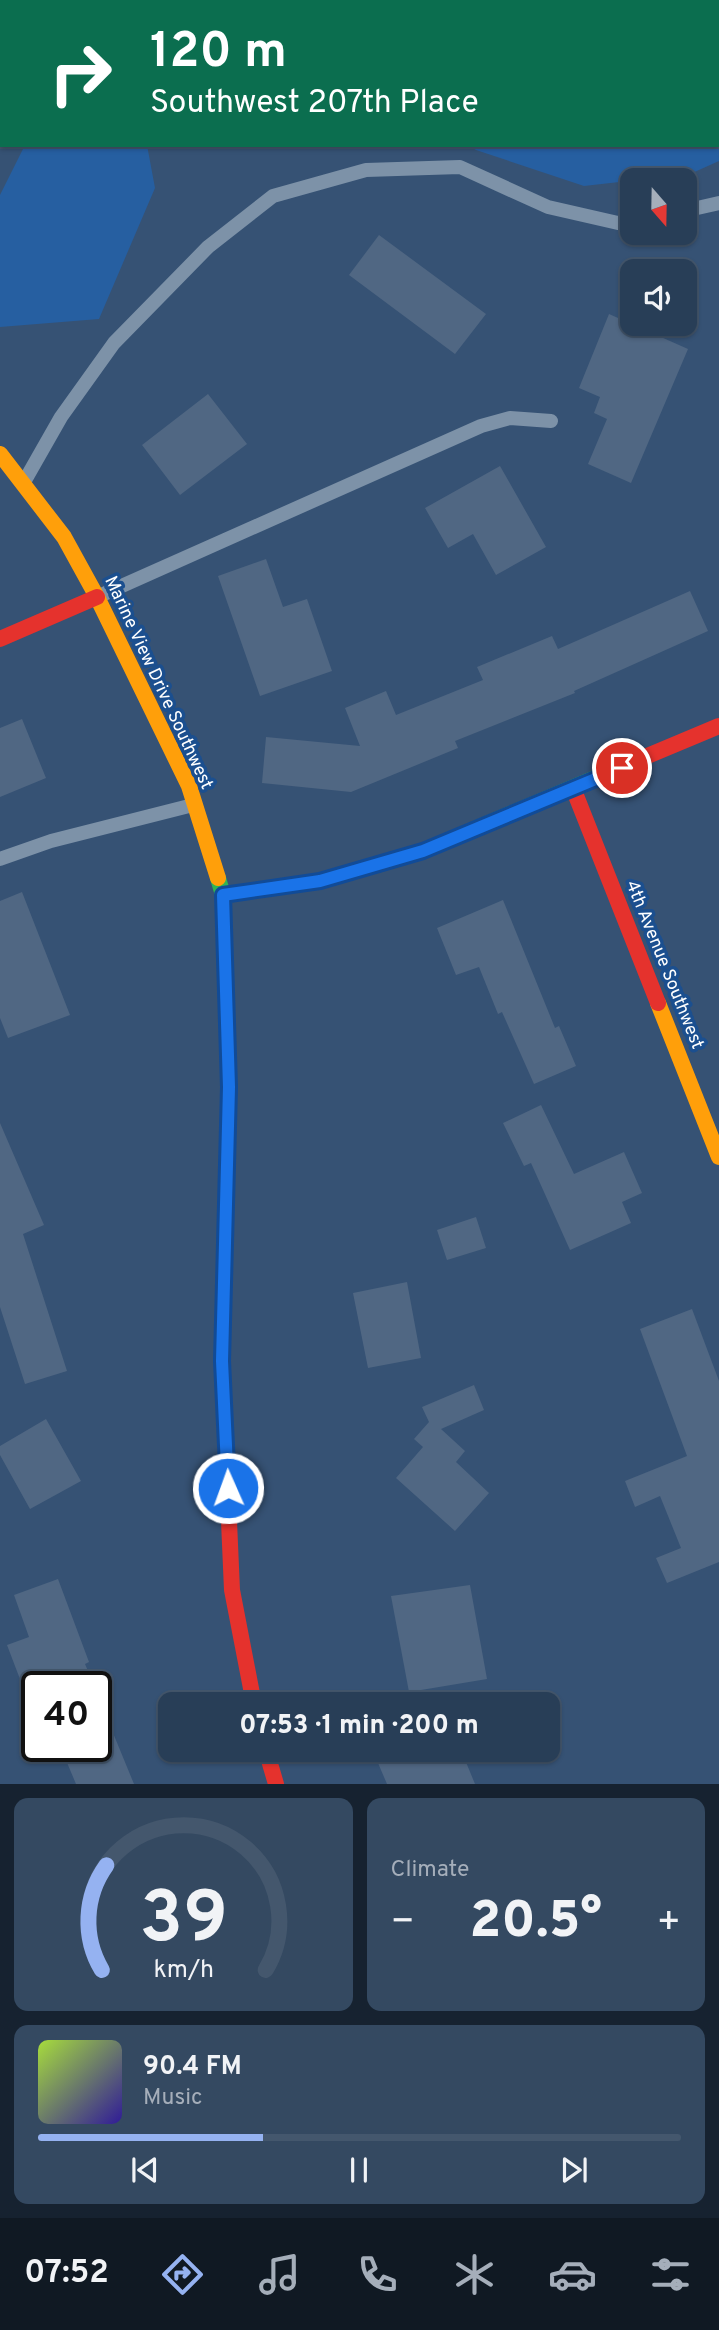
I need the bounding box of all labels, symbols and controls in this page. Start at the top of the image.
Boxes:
text: 120 m [150,23,287,85]
icon: right [35,28,126,119]
text: Southwest 207th Place [150,84,479,124]
north arrow [620,168,696,245]
map controls [620,168,697,336]
button: sound [620,259,697,336]
street label: Marine View Drive Southwest [98,573,218,793]
pin [592,738,652,798]
icon: arrive [603,749,641,787]
street label: 4th Avenue Southwest [620,877,708,1053]
position arrow [191,1451,265,1525]
speed limit sign: 40 [21,1671,112,1762]
text: 07:53 · 1 min · 200 m [239,1710,479,1743]
text: Climate [391,1856,469,1885]
text: 39 [139,1877,227,1969]
text: 20.5° [469,1890,602,1956]
text: − [391,1899,415,1948]
text: + [656,1899,681,1948]
text: km/h [153,1955,214,1987]
text: 90.4 FM [143,2051,242,2084]
text: Music [143,2084,203,2113]
icon: previous [126,2151,164,2189]
icon: pause [340,2151,378,2189]
icon: next [555,2151,593,2189]
icon: directions [158,2250,207,2299]
icon: music [255,2250,304,2299]
icon: phone [353,2250,402,2299]
icon: climate [450,2250,499,2299]
icon: car [548,2250,597,2299]
icon: filters [646,2250,695,2299]
text: 07:52 [24,2254,109,2294]

